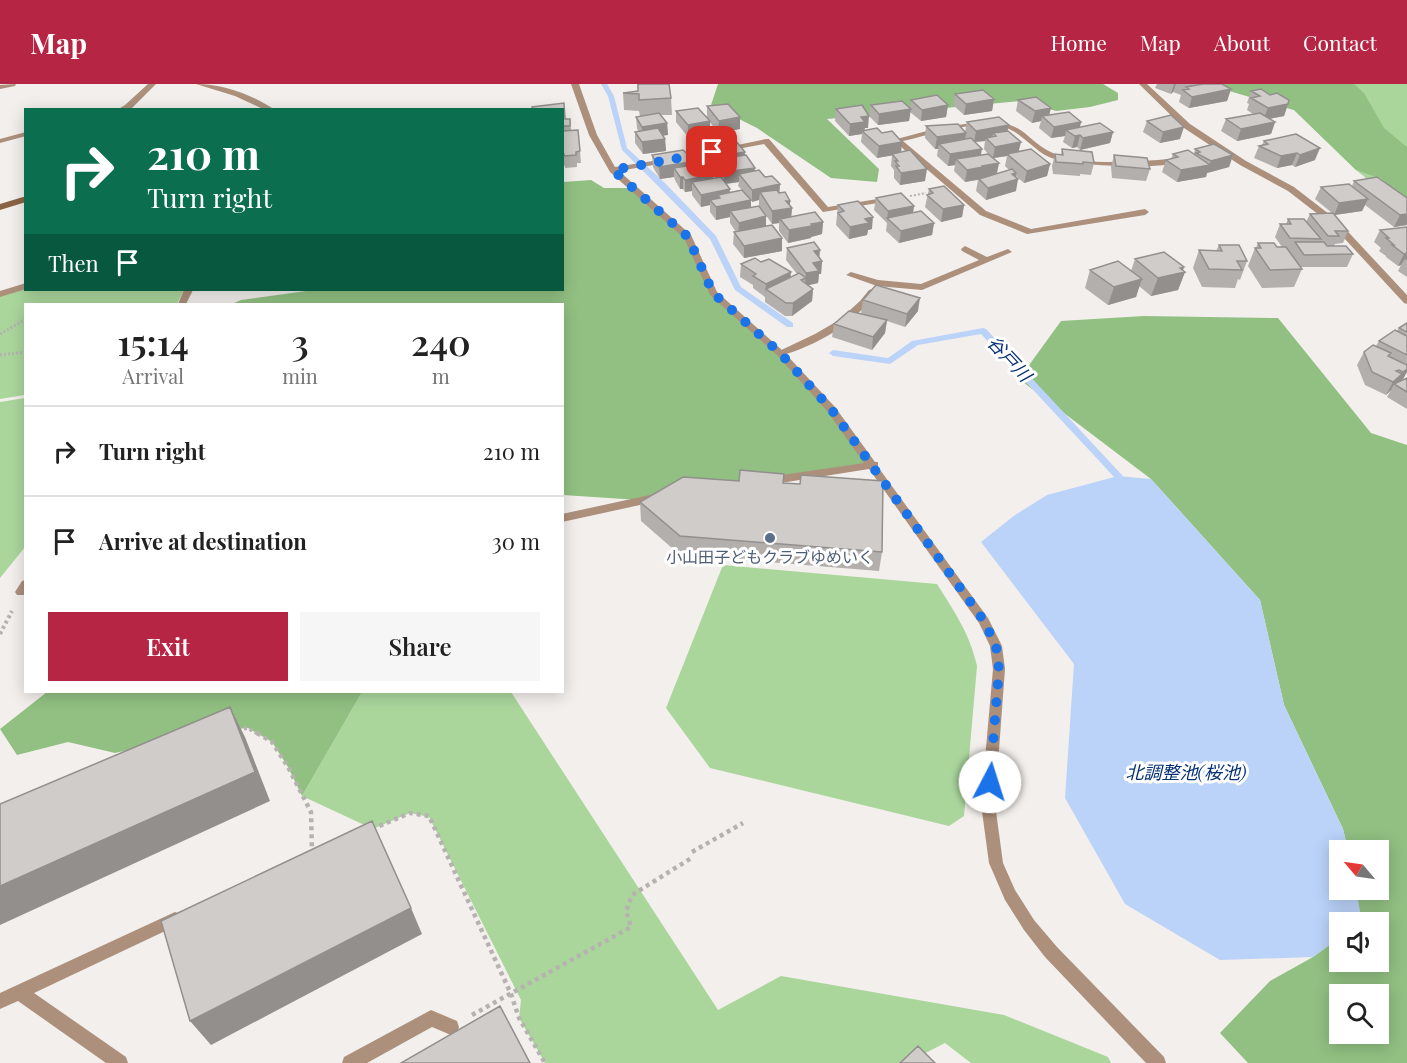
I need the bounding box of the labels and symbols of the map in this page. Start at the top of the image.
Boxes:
pin [686,126,737,177]
water label: 谷戸川 [983,330,1038,388]
marker: 小山田子どもクラブゆめいく [763,531,777,545]
place label: 小山田子どもクラブゆめいく [666,546,874,567]
position arrow [958,750,1022,814]
water label: 北調整池(桜池) [1126,760,1247,784]
north arrow [1329,840,1389,900]

